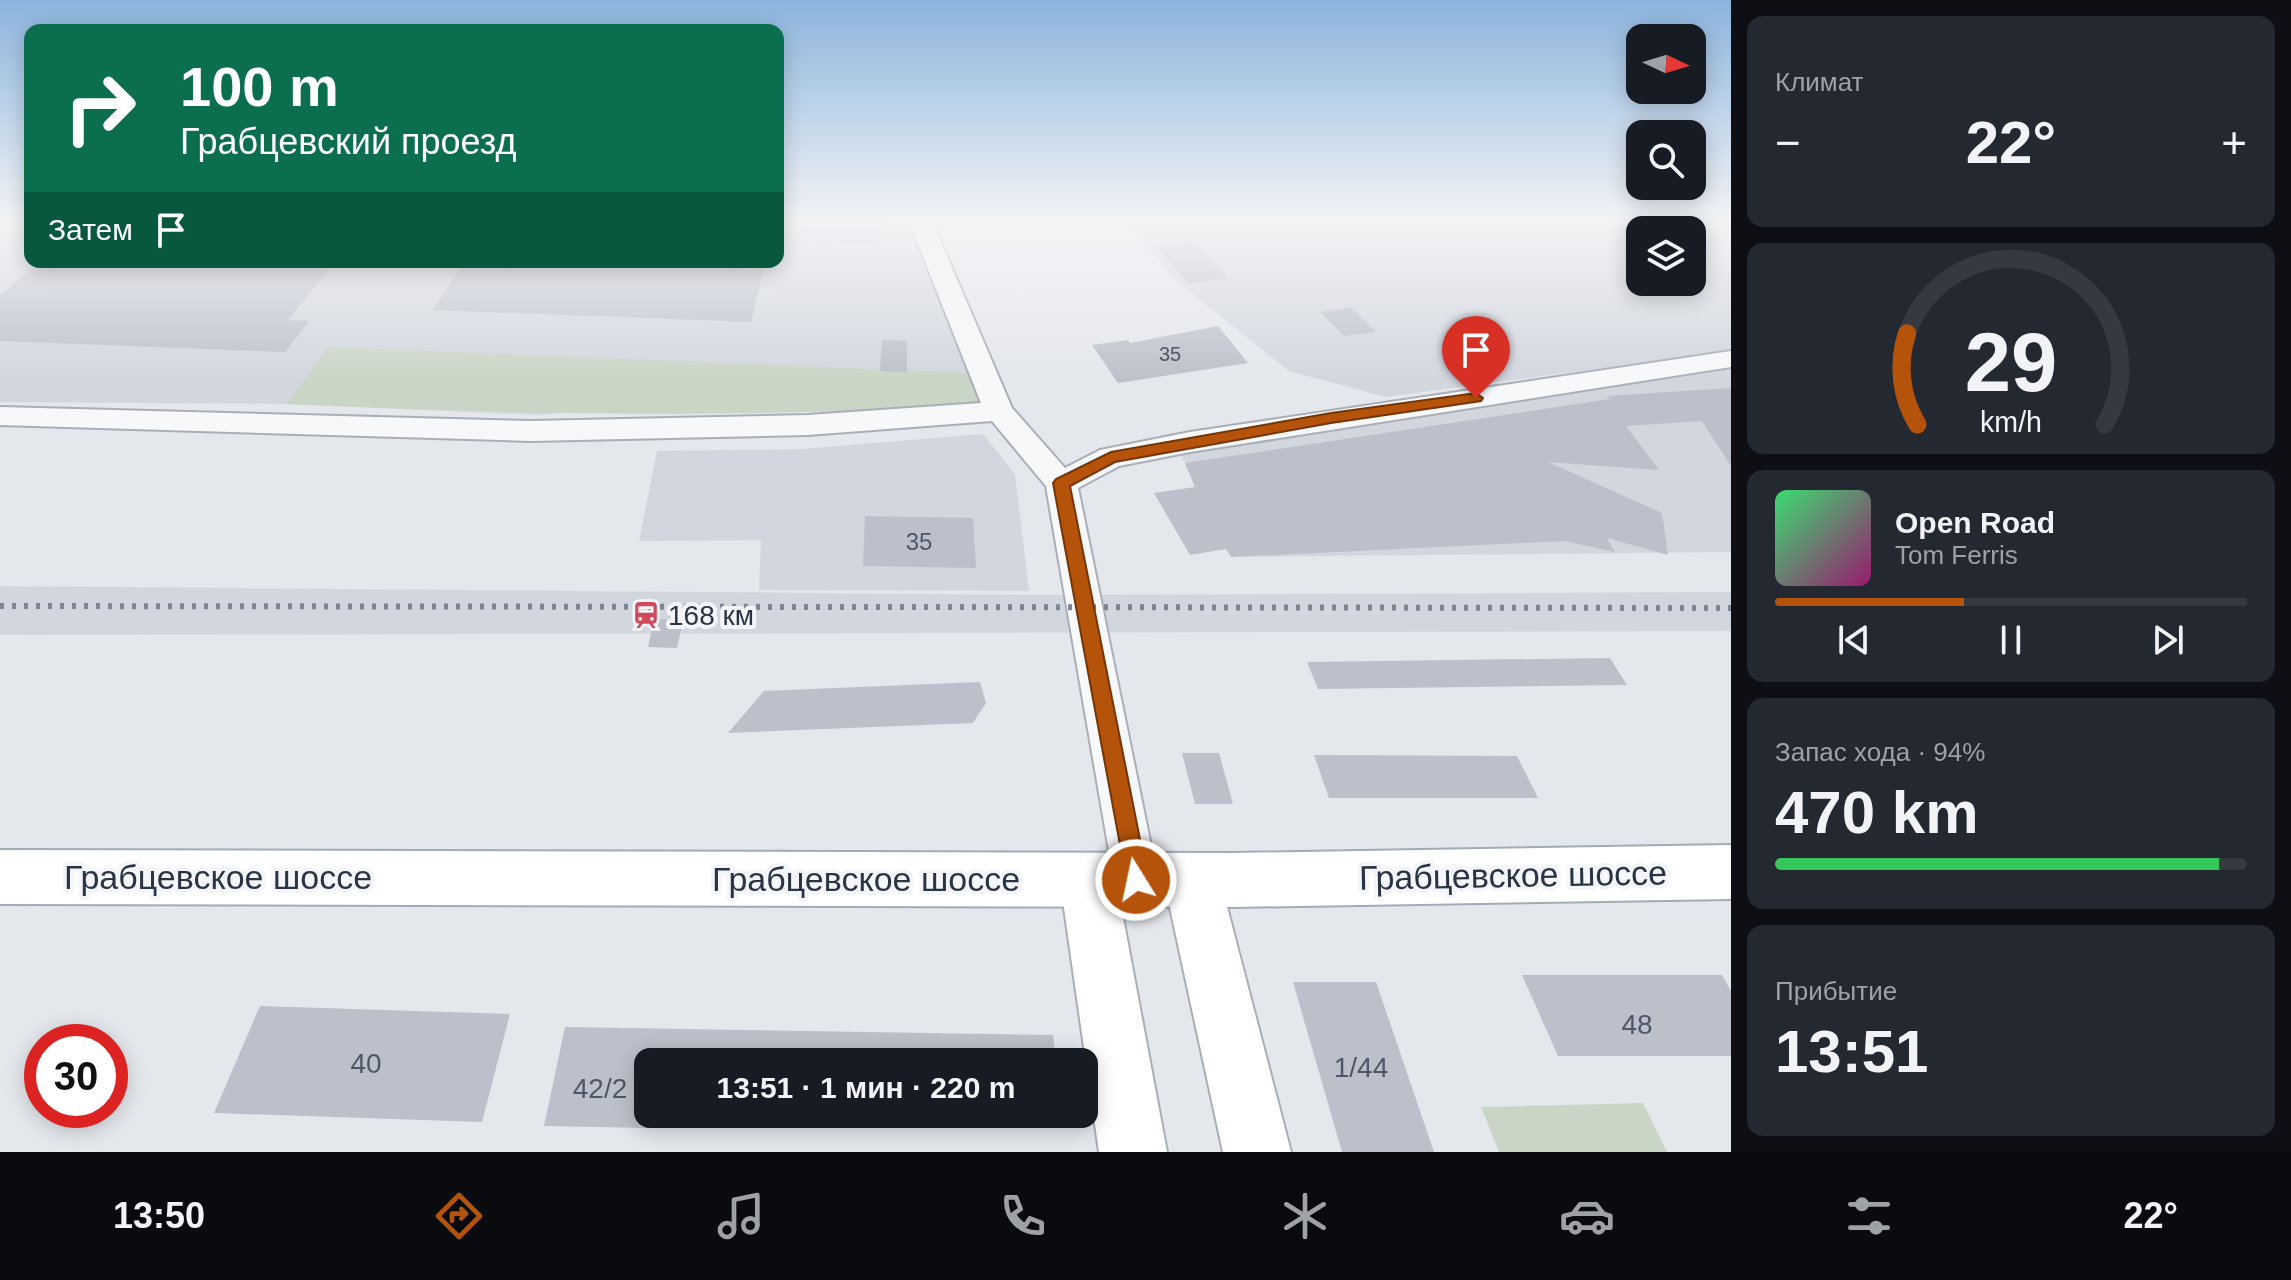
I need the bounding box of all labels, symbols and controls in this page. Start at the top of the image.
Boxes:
north arrow [1626,24,1706,104]
map controls [1626,24,1706,296]
text: 100 m [180,55,339,118]
icon: right [48,56,152,160]
text: Климат [1775,67,1864,97]
text: 22° [1966,109,2056,176]
text: − [1775,118,1801,167]
text: + [2221,118,2247,167]
button: search [1626,120,1706,200]
text: Грабцевский проезд [180,121,517,162]
icon: arrive [149,208,193,252]
text: Затем [48,213,133,246]
button: layers [1626,216,1706,296]
text: 29 [1965,315,2057,408]
pin [1442,316,1510,398]
icon: arrive [1454,328,1498,372]
house number: 35 [1159,343,1181,365]
text: km/h [1980,406,2042,438]
text: Open Road [1895,506,2055,539]
house number: 35 [906,528,932,555]
text: Tom Ferris [1895,540,2018,570]
station icon: 168 км [631,600,661,630]
place label: 168 км [668,600,754,631]
icon: previous [1832,618,1876,662]
icon: pause [1989,618,2033,662]
icon: next [2146,618,2190,662]
text: Запас хода · 94% [1775,737,1985,767]
text: 470 km [1775,779,1979,846]
position arrow [1094,838,1178,922]
street label: Грабцевское шоссе [1359,853,1667,897]
street label: Грабцевское шоссе [64,858,372,896]
street label: Грабцевское шоссе [712,860,1020,898]
text: Прибытие [1775,976,1897,1006]
house number: 48 [1621,1009,1653,1040]
text: 13:51 [1775,1018,1928,1085]
speed limit sign: 30 [24,1024,128,1128]
house number: 40 [350,1048,382,1079]
house number: 1/44 [1334,1052,1388,1083]
text: 13:51 · 1 мин · 220 m [717,1071,1015,1104]
house number: 42/2 [573,1073,627,1104]
icon: directions [431,1188,487,1244]
icon: music [713,1188,769,1244]
icon: phone [995,1188,1051,1244]
icon: climate [1277,1188,1333,1244]
icon: car [1559,1188,1615,1244]
icon: filters [1841,1188,1897,1244]
text: 13:50 [113,1195,205,1236]
text: 22° [2123,1195,2178,1236]

